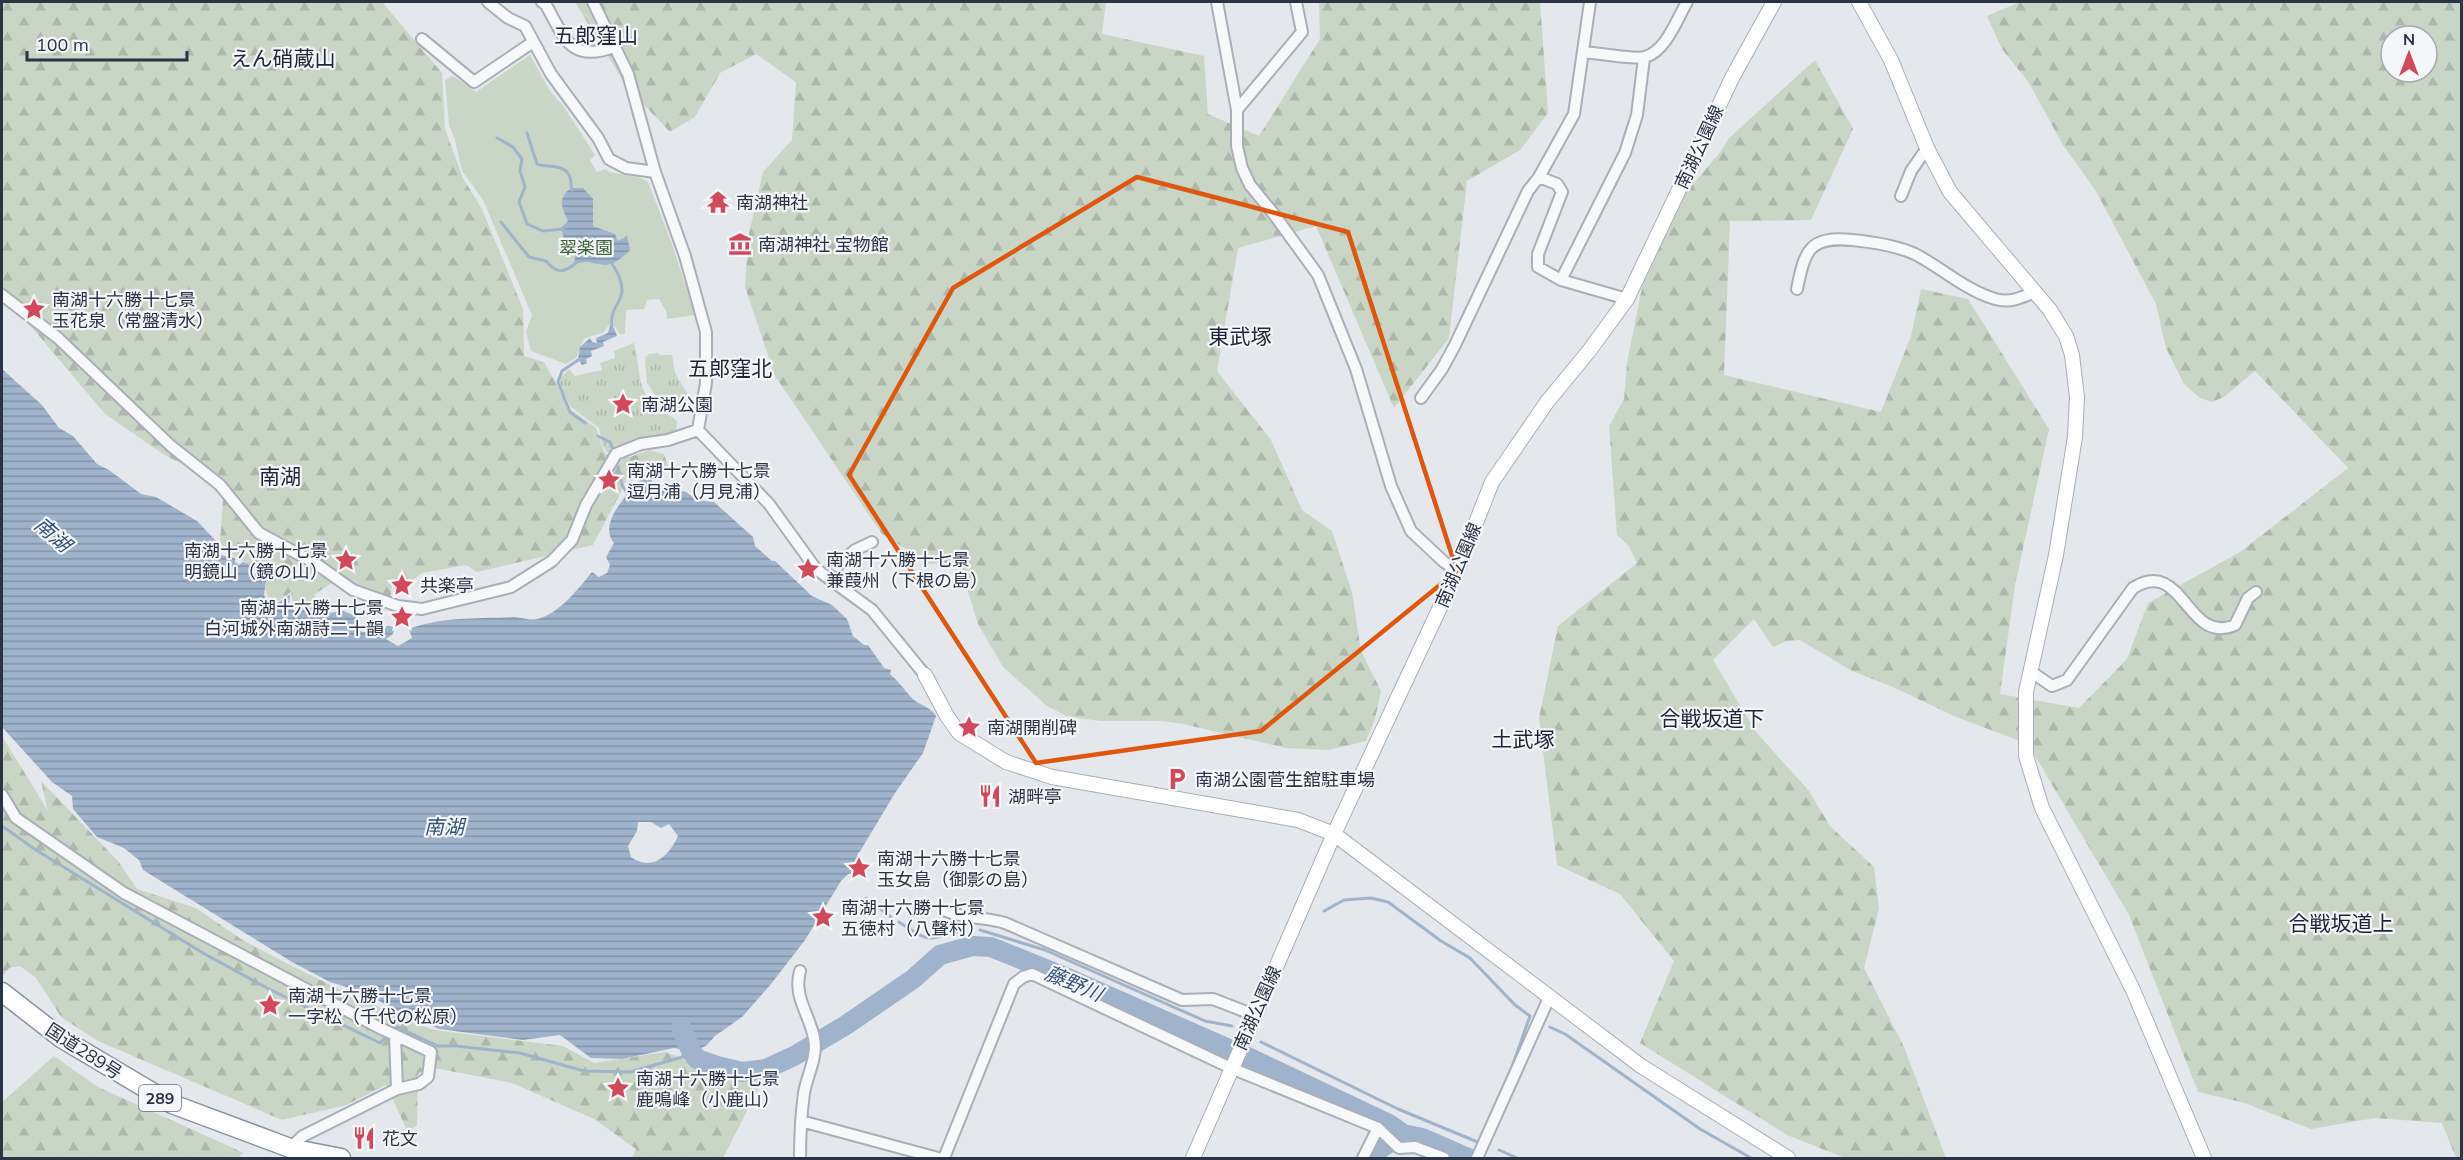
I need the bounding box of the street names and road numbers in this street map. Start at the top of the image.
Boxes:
street label: 南湖公園線 [1670,101,1728,193]
street label: 南湖公園線 [1430,519,1486,611]
street label: 南湖公園線 [1228,962,1286,1054]
street label: 国道289号 [42,1018,126,1084]
road number: 289 [139,1085,181,1111]

